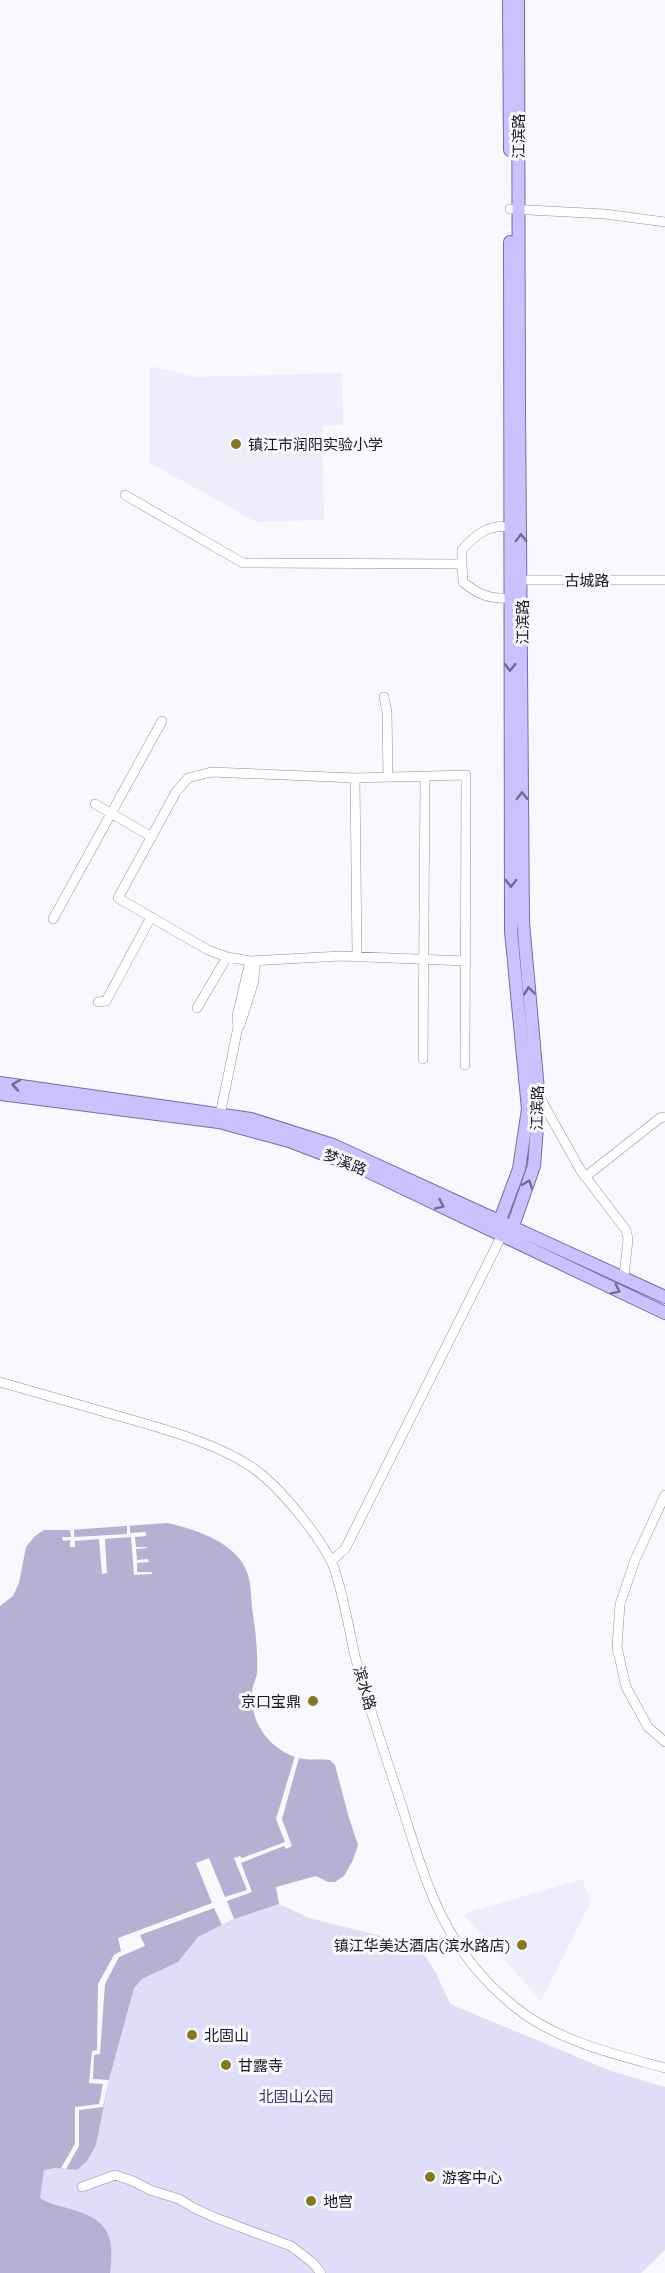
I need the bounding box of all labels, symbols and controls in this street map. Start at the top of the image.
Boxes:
street label: 江滨路 [509,113,528,159]
place label: 镇江市润阳实验小学 [248,435,383,454]
marker: 镇江市润阳实验小学 [229,437,243,451]
one-way arrow [515,534,527,543]
street label: 古城路 [564,571,610,590]
street label: 江滨路 [513,599,532,645]
one-way arrow [504,663,516,672]
one-way arrow [516,792,528,801]
one-way arrow [505,879,517,888]
one-way arrow [523,986,536,995]
one-way arrow [11,1080,21,1092]
street label: 江滨路 [527,1085,547,1131]
street label: 梦溪路 [321,1145,369,1179]
one-way arrow [520,1179,533,1190]
one-way arrow [433,1198,444,1210]
one-way arrow [609,1282,620,1294]
street label: 滨水路 [350,1664,380,1712]
place label: 京口宝鼎 [241,1692,301,1711]
marker: 京口宝鼎 [306,1694,320,1708]
place label: 镇江华美达酒店(滨水路店) [334,1936,510,1955]
marker: 镇江华美达酒店(滨水路店) [515,1938,529,1952]
place label: 北固山 [204,2026,249,2045]
marker: 北固山 [185,2028,199,2042]
place label: 甘露寺 [238,2056,283,2075]
marker: 甘露寺 [219,2058,233,2072]
park label: 北固山公园 [258,2087,334,2106]
place label: 游客中心 [442,2168,502,2187]
marker: 游客中心 [423,2170,437,2184]
place label: 地宫 [323,2192,353,2211]
marker: 地宫 [304,2194,318,2208]

